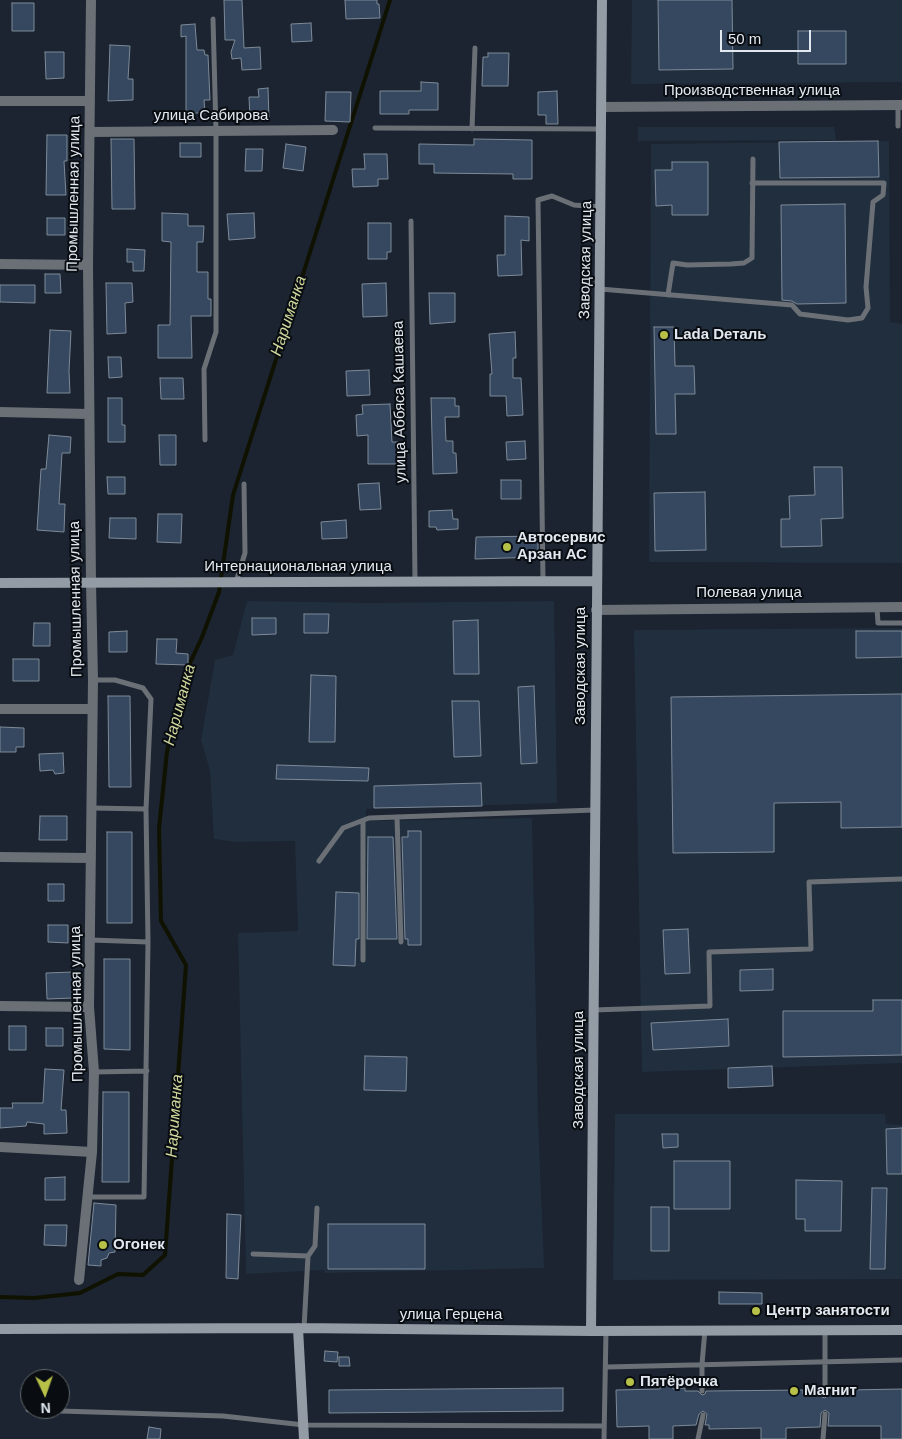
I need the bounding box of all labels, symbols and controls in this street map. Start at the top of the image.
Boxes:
scale bar [722,20,813,52]
text: 50 m [728,30,761,47]
street label: Производственная улица [664,82,840,100]
street label: улица Сабирова [154,107,268,125]
street label: Промышленная улица [64,116,84,272]
street label: Заводская улица [576,201,596,319]
water label: Нариманка [267,273,311,359]
street label: улица Аббяса Кашаева [390,321,410,483]
place label: Lada Dеталь [674,326,767,344]
marker: Lada Dеталь [658,329,670,341]
street label: Промышленная улица [66,521,86,677]
place label: Автосервис Арзан АС [517,529,606,564]
marker: Автосервис Арзан АС [501,541,513,553]
street label: Интернациональная улица [204,558,392,576]
street label: Полевая улица [696,584,802,602]
street label: Заводская улица [572,607,590,725]
water label: Нариманка [160,662,200,748]
street label: Промышленная улица [67,926,87,1082]
street label: Заводская улица [570,1011,588,1129]
water label: Нариманка [163,1074,187,1158]
place label: Огонек [113,1236,165,1254]
marker: Огонек [97,1239,109,1251]
place label: Центр занятости [766,1302,890,1320]
marker: Центр занятости [750,1305,762,1317]
street label: улица Герцена [400,1306,502,1324]
north arrow [20,1369,70,1419]
place label: Пятёрочка [640,1373,718,1391]
marker: Пятёрочка [624,1376,636,1388]
place label: Магнит [804,1382,857,1400]
marker: Магнит [788,1385,800,1397]
text: N [40,1400,51,1416]

